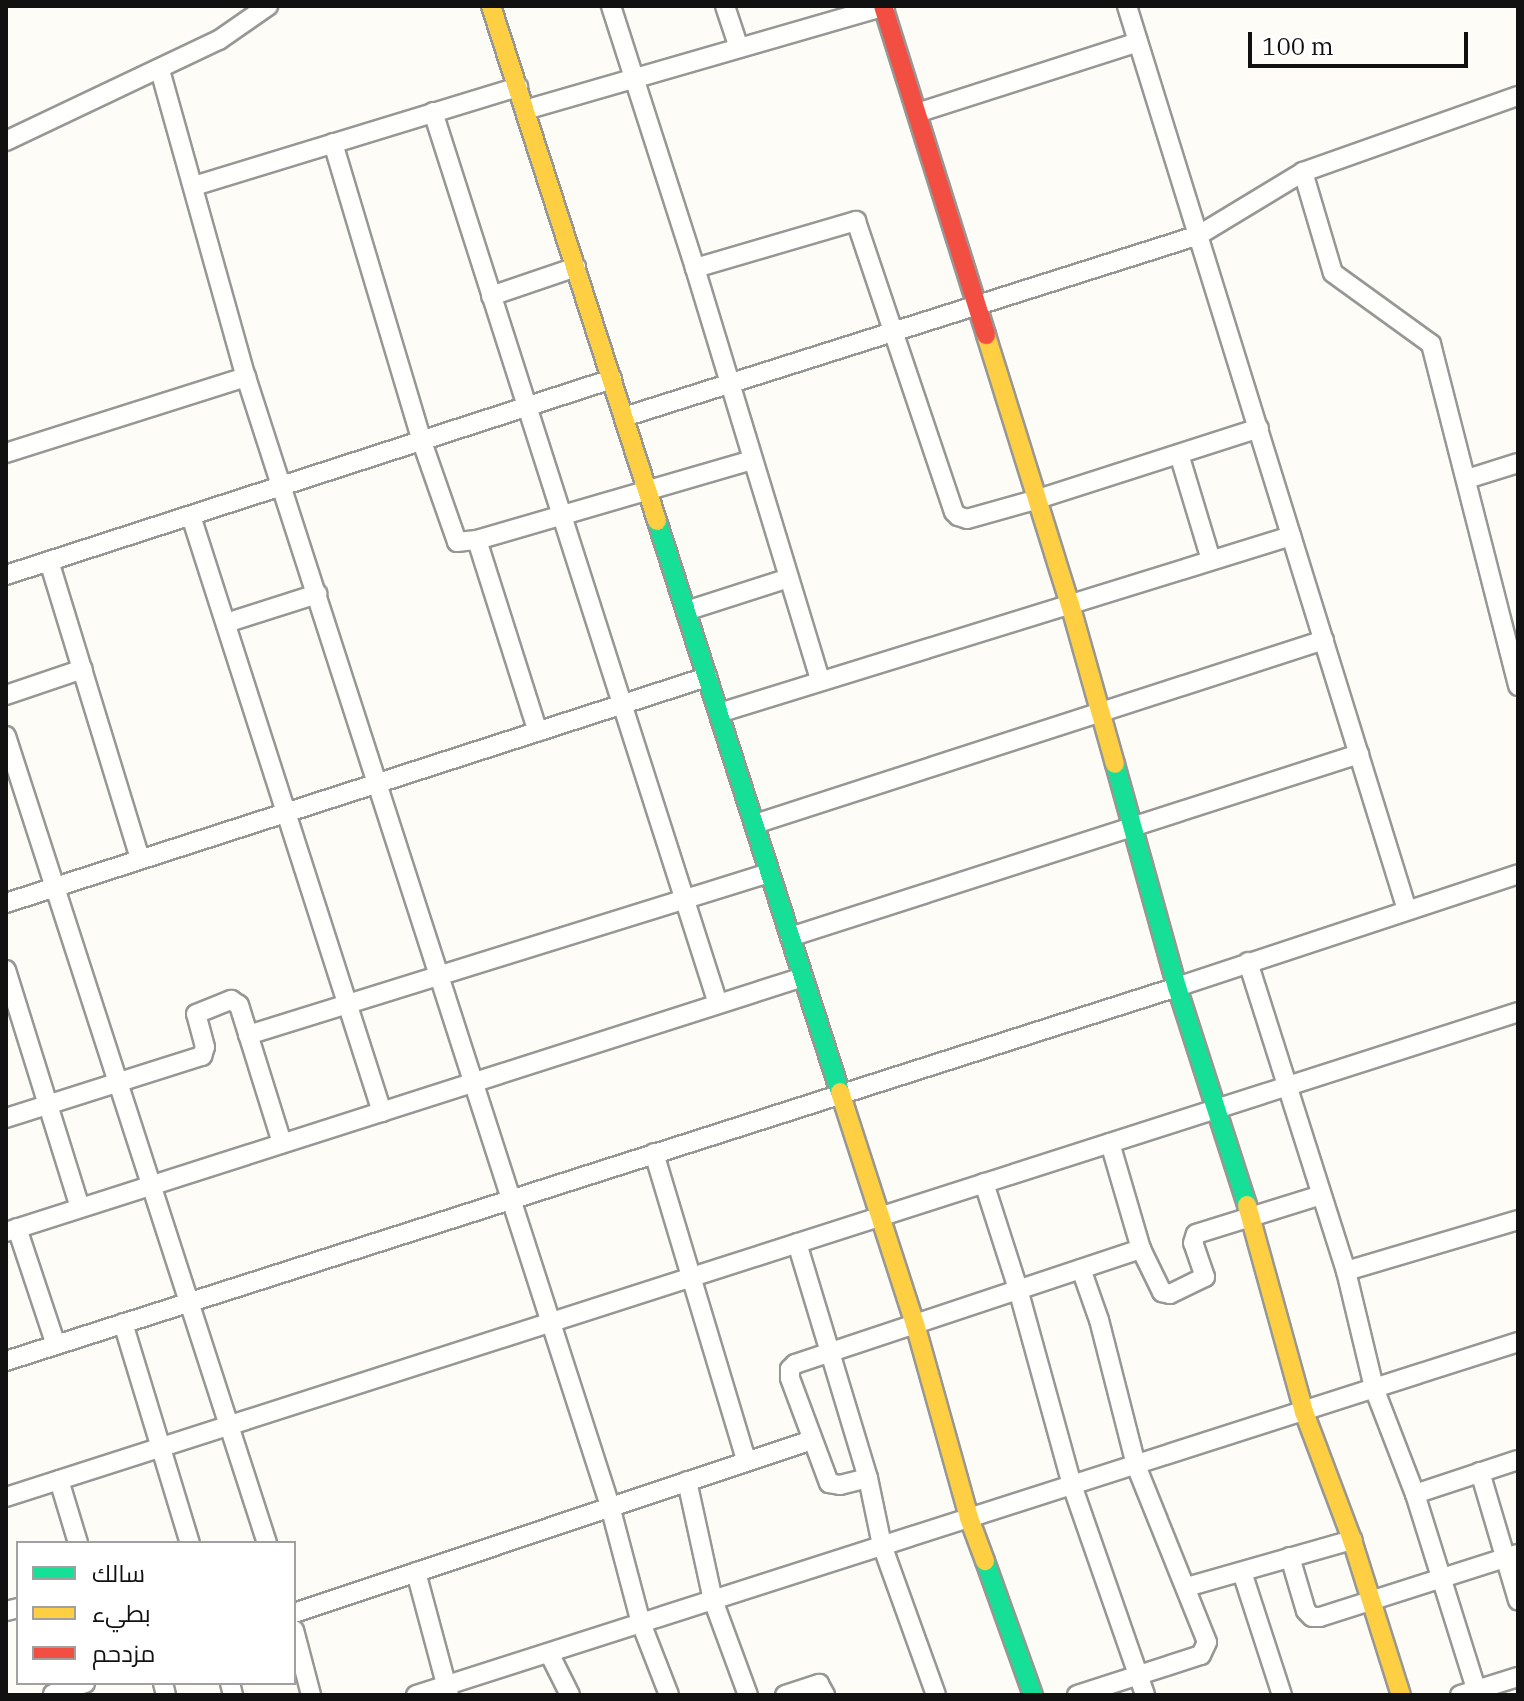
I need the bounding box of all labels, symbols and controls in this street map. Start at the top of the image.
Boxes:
scale bar [1252,16,1472,66]
text: 100 m [1262,30,1334,62]
legend [16,1541,296,1685]
text: سالك [92,1557,145,1589]
text: بطيء [92,1597,151,1629]
text: مزدحم [92,1637,155,1669]

